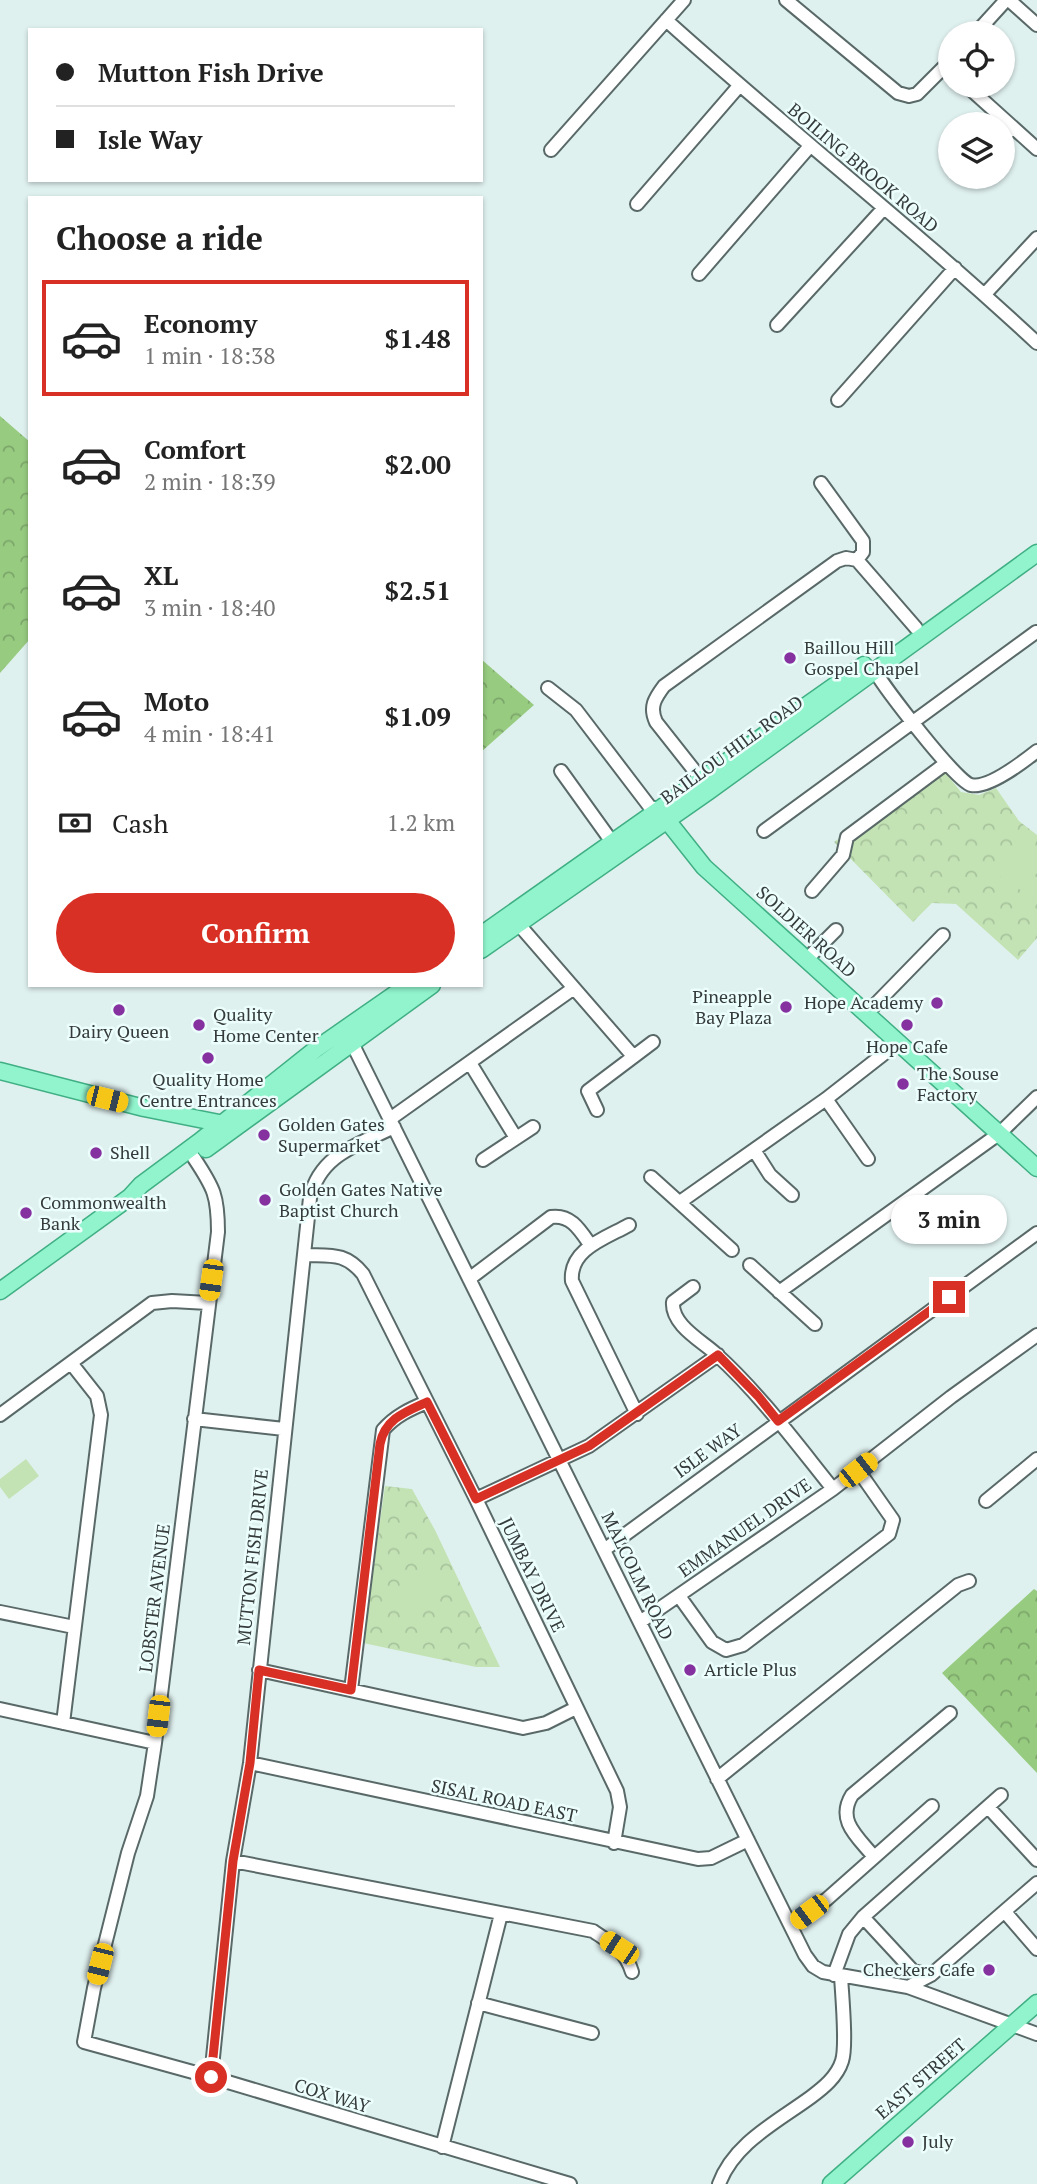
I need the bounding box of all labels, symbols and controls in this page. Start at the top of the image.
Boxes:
map controls [938,21,1015,189]
button: locate [938,21,1015,98]
text: Mutton Fish Drive [98,55,324,89]
street label: BOILING BROOK ROAD [783,97,944,237]
button: layers [938,112,1015,189]
text: Isle Way [98,122,202,156]
text: Choose a ride [56,217,263,259]
text: Economy [144,306,257,340]
icon: car [60,307,123,370]
text: $1.48 [385,321,451,355]
text: 1 min · 18:38 [144,340,276,371]
text: Comfort [144,432,246,466]
icon: car [60,433,123,496]
text: $2.00 [385,447,451,481]
text: 2 min · 18:39 [144,466,276,497]
text: XL [144,558,178,592]
icon: car [60,559,123,622]
text: $2.51 [385,573,451,607]
text: 3 min · 18:40 [144,592,276,623]
place label: Baillou Hill Gospel Chapel [804,635,919,680]
marker: Baillou Hill Gospel Chapel [782,650,798,666]
text: Moto [144,684,209,718]
icon: car [60,685,123,748]
street label: BAILLOU HILL ROAD [655,689,808,809]
text: $1.09 [385,699,451,733]
text: 4 min · 18:41 [144,718,276,749]
icon: cash [56,804,94,842]
text: Cash [112,806,168,840]
text: 1.2 km [387,807,455,838]
street label: SOLDIER ROAD [752,880,862,983]
button: Confirm [56,893,455,973]
place label: Pineapple Bay Plaza [692,984,772,1029]
place label: Hope Academy [804,990,924,1014]
marker: Hope Academy [929,995,945,1011]
marker: Pineapple Bay Plaza [778,999,794,1015]
marker: Dairy Queen [111,1002,127,1018]
place label: Quality Home Center [213,1002,319,1047]
marker: Quality Home Center [191,1017,207,1033]
marker: Hope Cafe [899,1017,915,1033]
place label: Dairy Queen [69,1019,169,1043]
place label: Hope Cafe [866,1034,948,1058]
marker: Quality Home Centre Entrances [200,1050,216,1066]
place label: The Souse Factory [917,1061,999,1106]
place label: Quality Home Centre Entrances [139,1067,277,1112]
marker: The Souse Factory [895,1076,911,1092]
car [85,1084,130,1114]
place label: Golden Gates Supermarket [278,1112,385,1157]
marker: Golden Gates Supermarket [256,1127,272,1143]
place label: Shell [110,1140,150,1164]
marker: Shell [88,1145,104,1161]
place label: Golden Gates Native Baptist Church [279,1177,442,1222]
place label: Commonwealth Bank [40,1190,167,1235]
marker: Golden Gates Native Baptist Church [257,1192,273,1208]
callout: 3 min [891,1196,1007,1244]
text: 3 min [918,1204,980,1235]
marker: Commonwealth Bank [18,1205,34,1221]
car [198,1258,225,1302]
route end [933,1281,965,1313]
street label: ISLE WAY [669,1417,746,1483]
car [835,1449,882,1491]
street label: MUTTON FISH DRIVE [231,1468,273,1646]
street label: EMMANUEL DRIVE [673,1472,816,1582]
street label: MALCOLM ROAD [596,1507,679,1644]
street label: JUMBAY DRIVE [495,1513,571,1636]
street label: LOBSTER AVENUE [133,1522,175,1674]
place label: Article Plus [704,1657,797,1681]
marker: Article Plus [682,1662,698,1678]
car [146,1694,171,1738]
street label: SISAL ROAD EAST [429,1773,579,1827]
car [786,1891,833,1933]
car [596,1928,643,1968]
car [85,1941,116,1987]
place label: Checkers Cafe [863,1957,975,1981]
marker: Checkers Cafe [981,1962,997,1978]
street label: EAST STREET [870,2032,971,2124]
route start [195,2061,227,2093]
street label: COX WAY [292,2072,373,2118]
place label: July [922,2129,954,2153]
marker: July [900,2134,916,2150]

